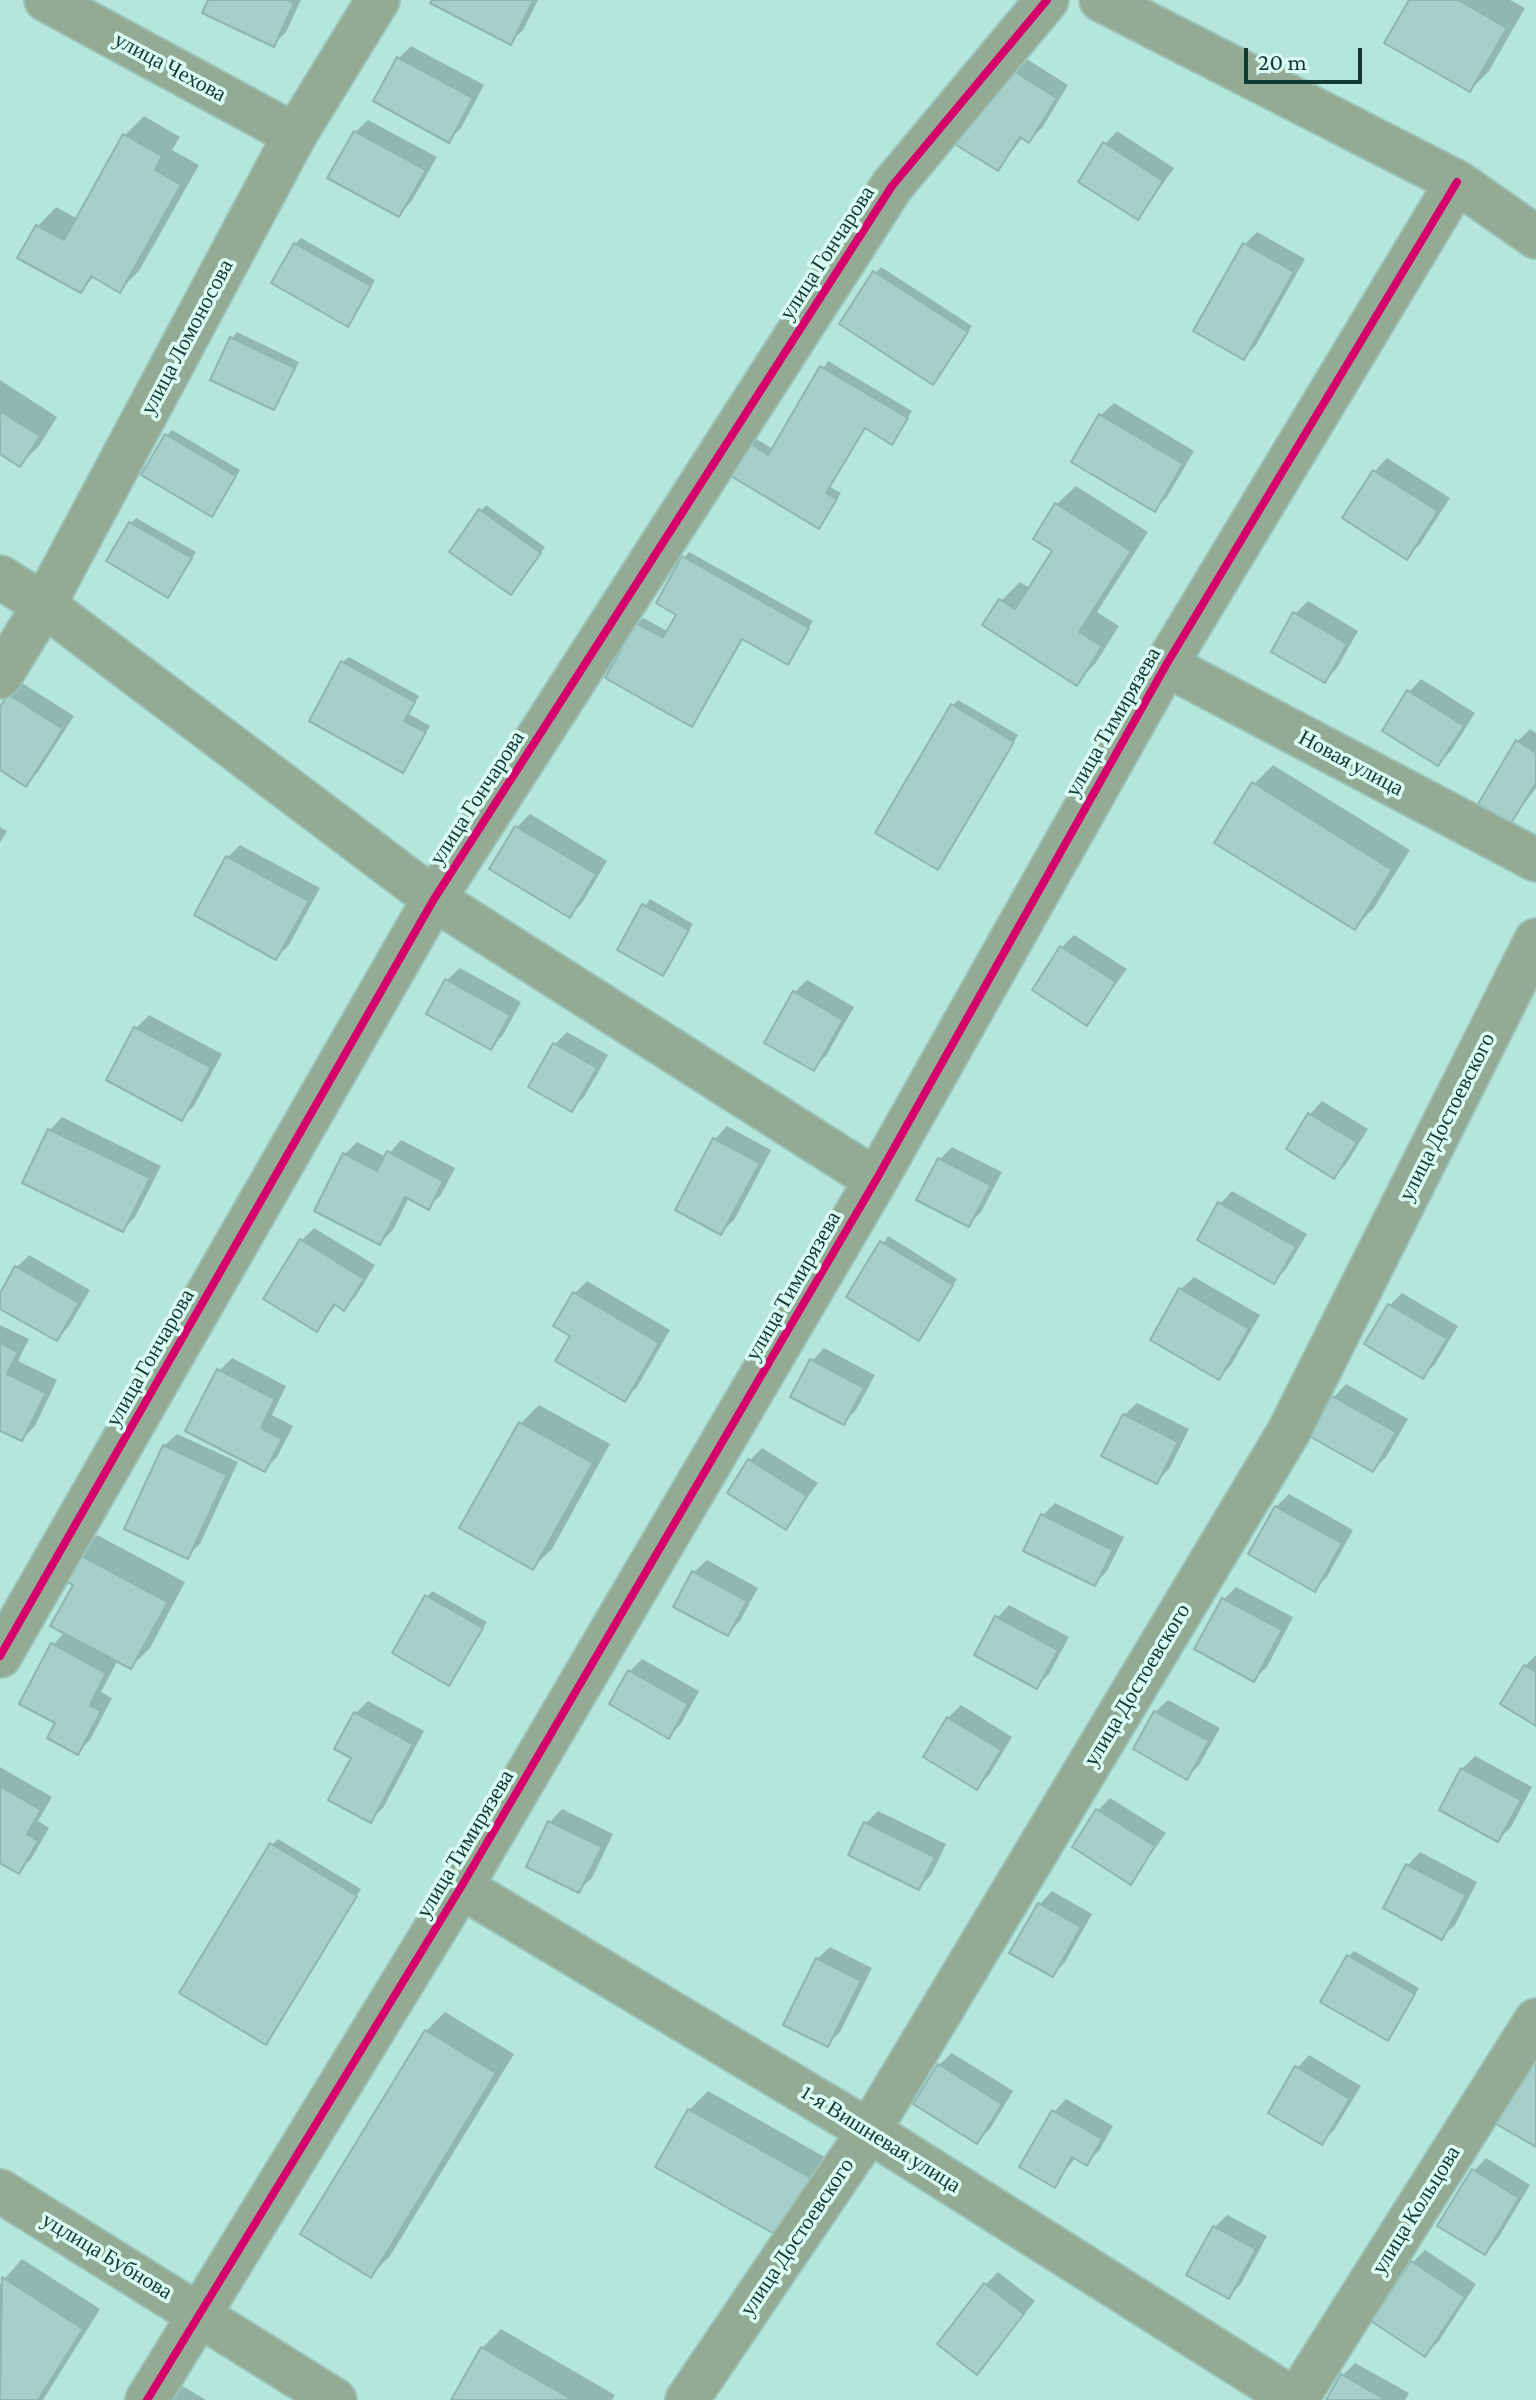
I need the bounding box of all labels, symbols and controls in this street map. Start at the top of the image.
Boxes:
street label: улица Чехова [109,26,231,108]
scale bar [1248,32,1366,82]
text: 20 m [1258,48,1307,75]
street label: улица Гончарова [774,181,880,325]
street label: улица Ломоносова [135,255,239,419]
street label: улица Тимирязева [1060,643,1166,801]
street label: Новая улица [1294,724,1408,802]
street label: улица Гончарова [424,726,530,870]
street label: улица Достоевского [1393,1029,1501,1205]
street label: улица Тимирязева [740,1207,846,1365]
street label: улица Гончарова [100,1284,200,1432]
street label: улица Достоевского [1078,1599,1196,1771]
street label: улица Тимирязева [410,1765,520,1923]
street label: 1-я Вишневая улица [796,2079,966,2199]
street label: улица Кольцова [1366,2141,1466,2279]
street label: улица Достоевского [734,2153,860,2321]
street label: уцлица Бубнова [37,2207,177,2305]

